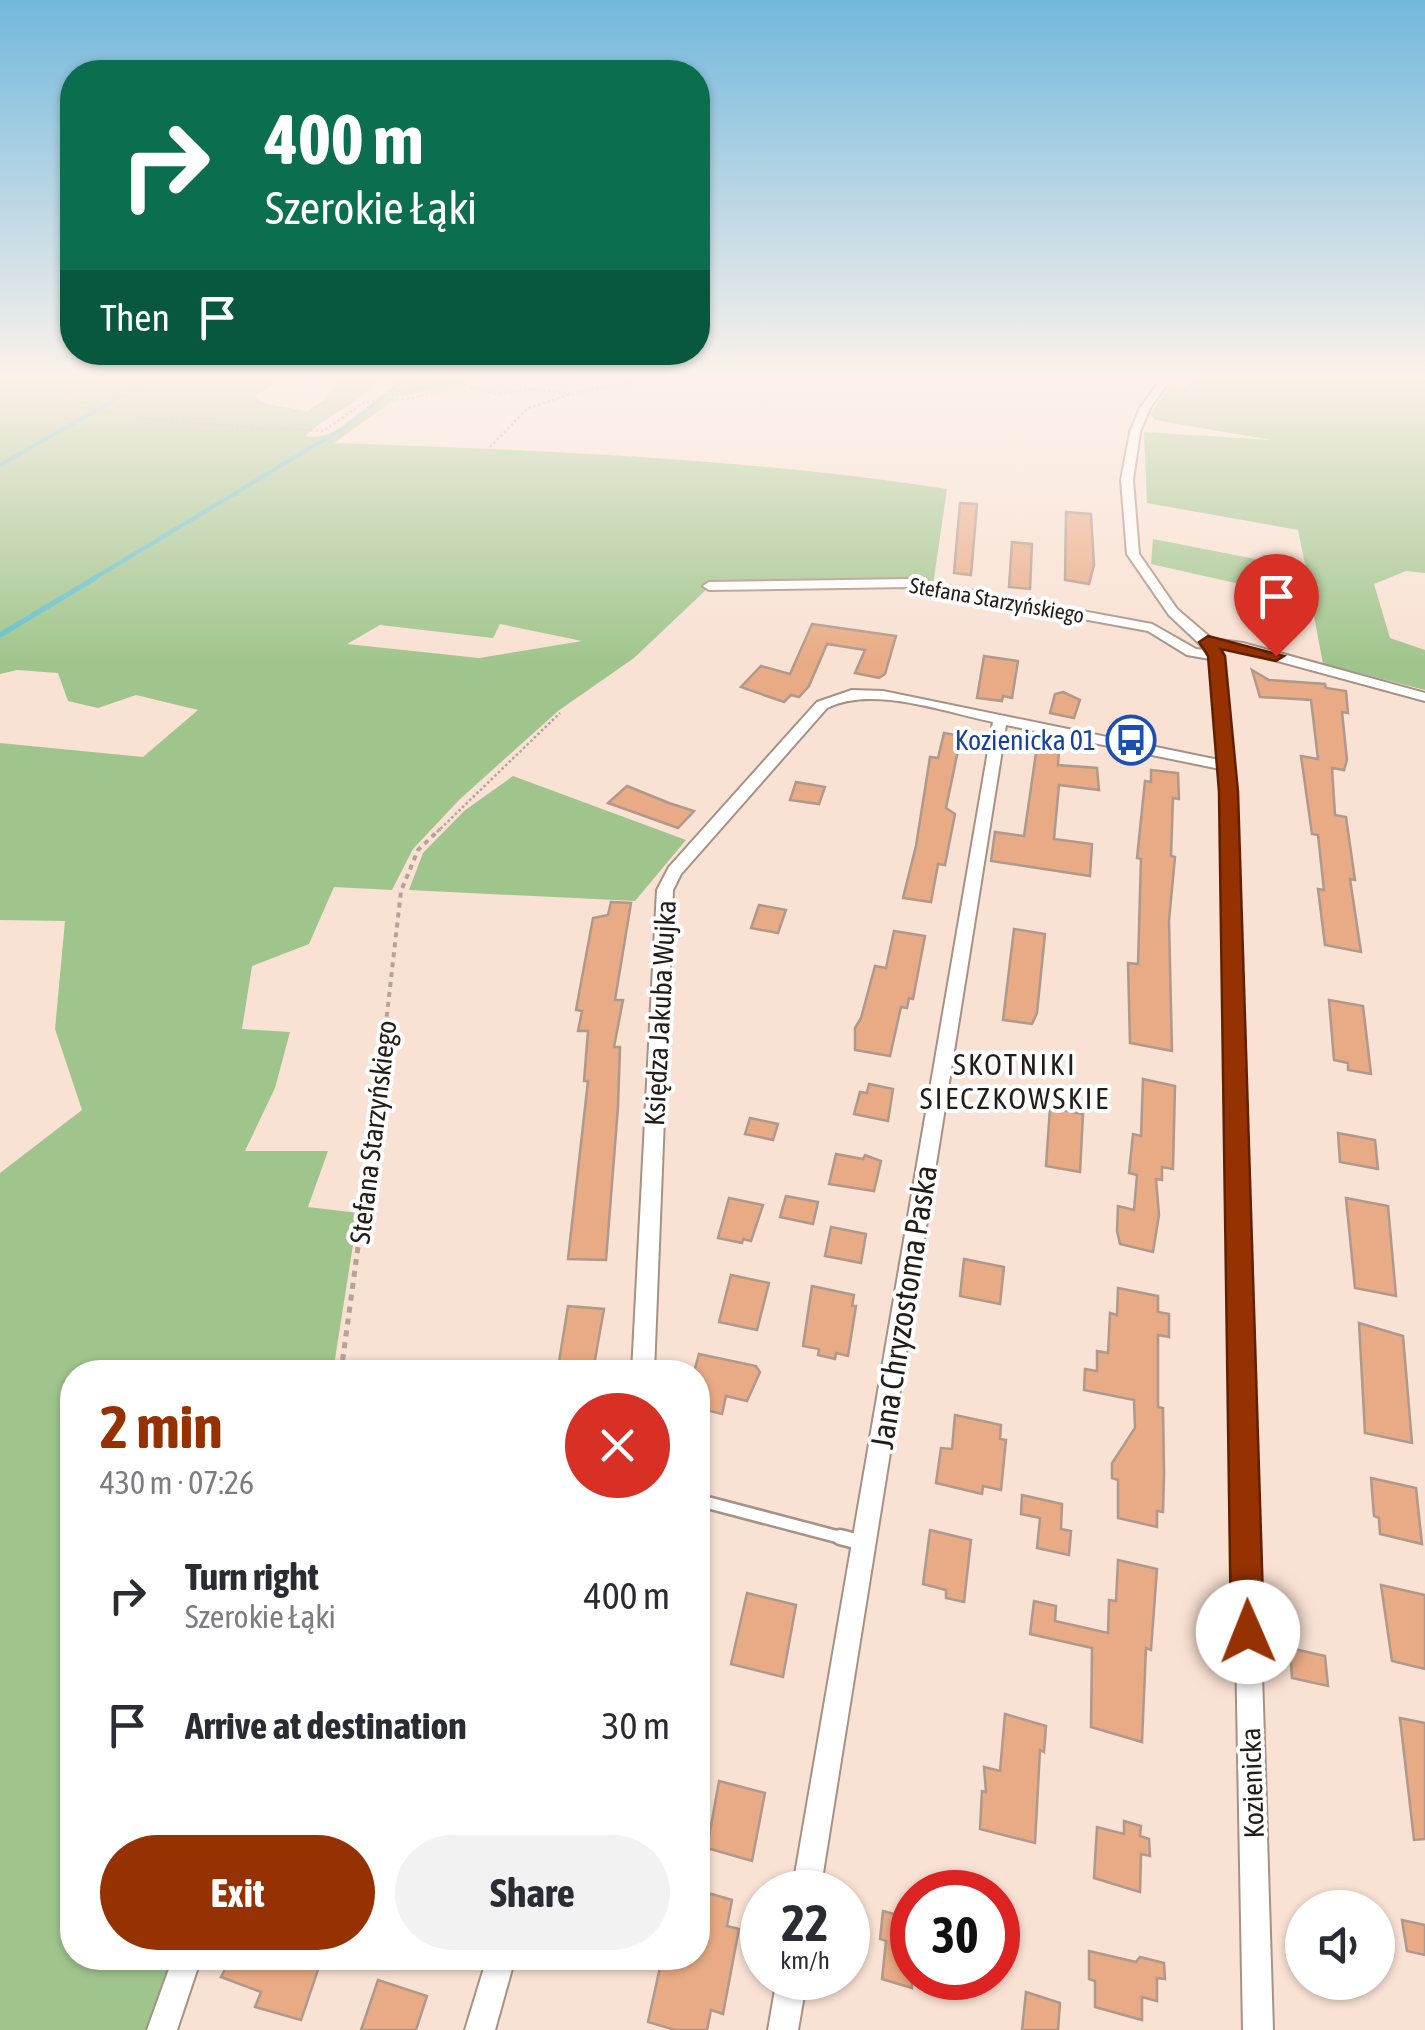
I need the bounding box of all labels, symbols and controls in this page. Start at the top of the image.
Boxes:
text: 400 m [265,99,424,179]
icon: right [100,100,230,230]
text: Szerokie Łąki [265,182,477,234]
icon: arrive [190,290,245,345]
text: Then [100,296,170,339]
pin [1234,554,1319,657]
icon: arrive [1249,569,1304,624]
street label: Stefana Starzyńskiego [908,572,1086,628]
bus stop icon: Kozienicka 01 [1105,714,1157,766]
place label: Kozienicka 01 [955,724,1096,756]
street label: Księdza Jakuba Wujka [638,899,682,1127]
street label: Stefana Starzyńskiego [343,1018,403,1246]
district label: SKOTNIKI SIECZKOWSKIE [920,1047,1110,1115]
street label: Jana Chryzostoma Paska [863,1163,944,1451]
text: 2 min [100,1392,223,1461]
button: close [565,1393,670,1498]
text: 430 m · 07:26 [100,1464,254,1501]
text: Turn right [185,1555,319,1598]
icon: right [100,1568,155,1623]
text: 400 m [584,1574,670,1617]
position arrow [1196,1580,1300,1684]
text: Szerokie Łąki [185,1598,336,1635]
icon: arrive [100,1698,155,1753]
text: Arrive at destination [185,1704,467,1747]
text: 30 m [602,1704,670,1747]
street label: Kozienicka [1234,1727,1270,1839]
button: Exit [100,1835,375,1950]
button: Share [395,1835,670,1950]
speed limit sign: 30 [890,1870,1020,2000]
map controls [1285,1890,1395,2000]
button: sound [1285,1890,1395,2000]
text: 22 [781,1894,828,1952]
text: km/h [780,1946,830,1974]

